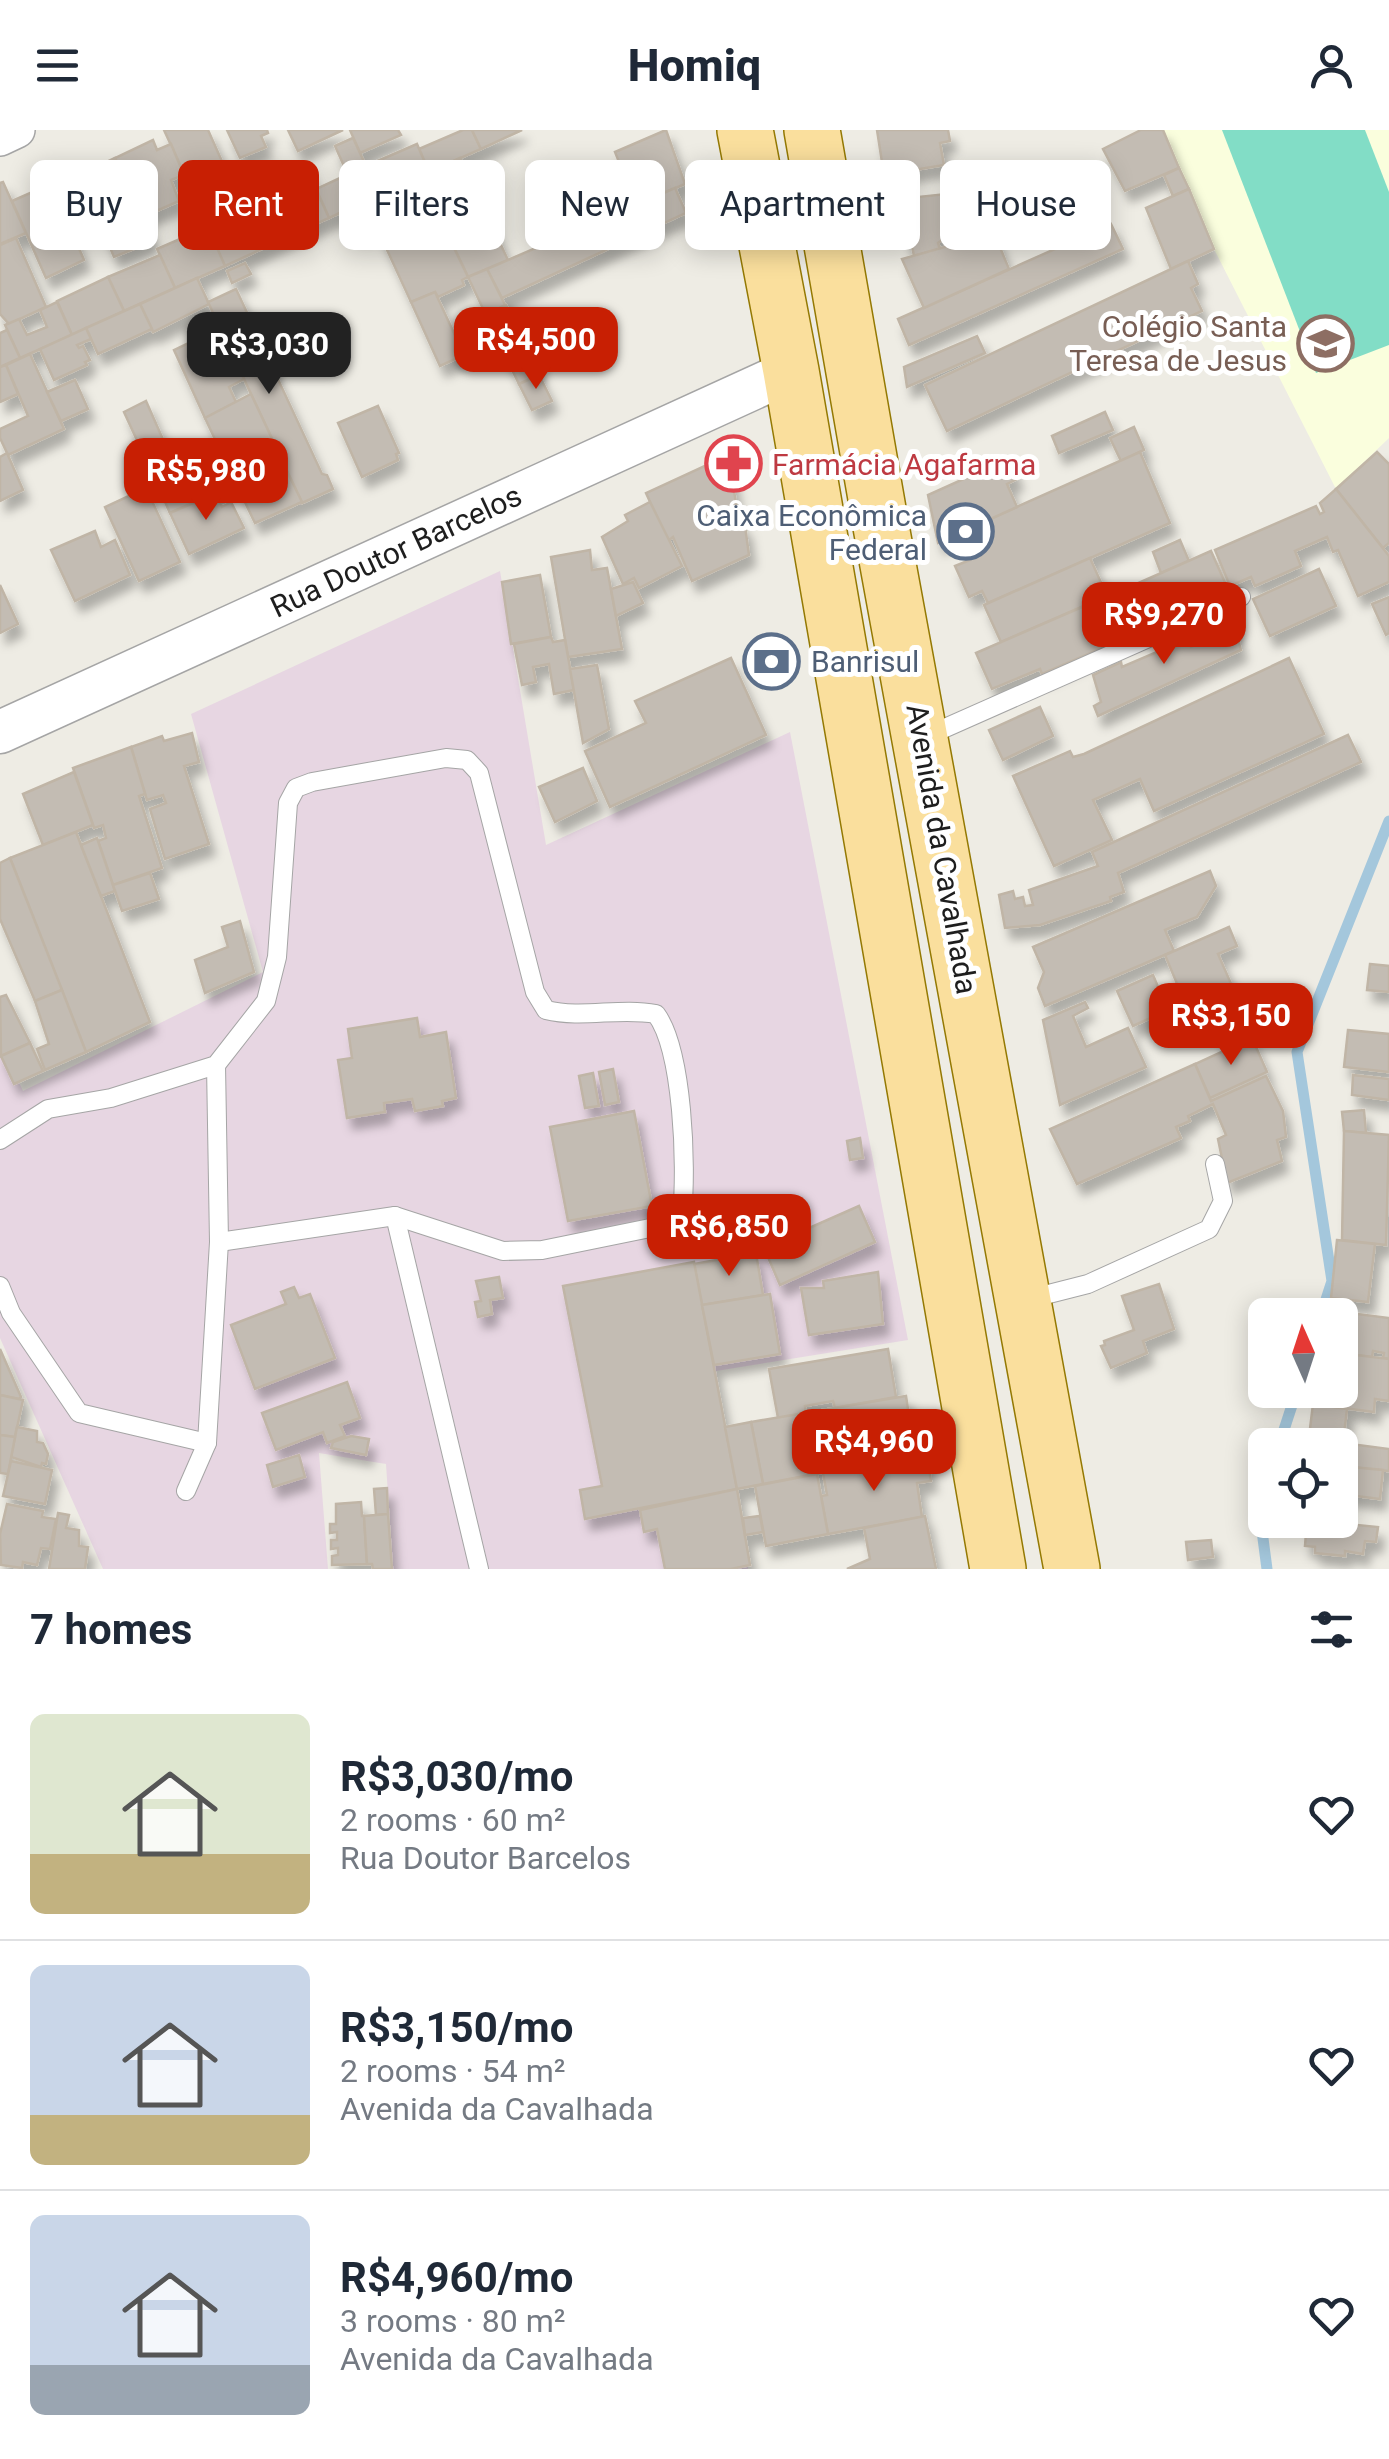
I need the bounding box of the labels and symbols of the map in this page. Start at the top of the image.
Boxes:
pin: R$4,500 [444,307,628,392]
place label: Colégio Santa Teresa de Jesus [1069,309,1287,378]
pin: R$3,030 [177,312,361,397]
school or university icon: Colégio Santa Teresa de Jesus [1296,313,1356,373]
pharmacy icon: Farmácia Agafarma [703,434,763,494]
pin: R$5,980 [114,438,298,523]
place label: Farmácia Agafarma [772,447,1036,482]
street label: Rua Doutor Barcelos [265,478,527,624]
place label: Caixa Econômica Federal [696,498,927,567]
bank icon: Caixa Econômica Federal [936,502,996,562]
pin: R$9,270 [1072,582,1256,667]
bank icon: Banrisul [742,631,802,691]
place label: Banrisul [811,644,919,679]
street label: Avenida da Cavalhada [899,701,985,997]
pin: R$3,150 [1139,983,1323,1068]
pin: R$6,850 [637,1194,821,1279]
north arrow [1248,1298,1358,1408]
pin: R$4,960 [782,1409,966,1494]

